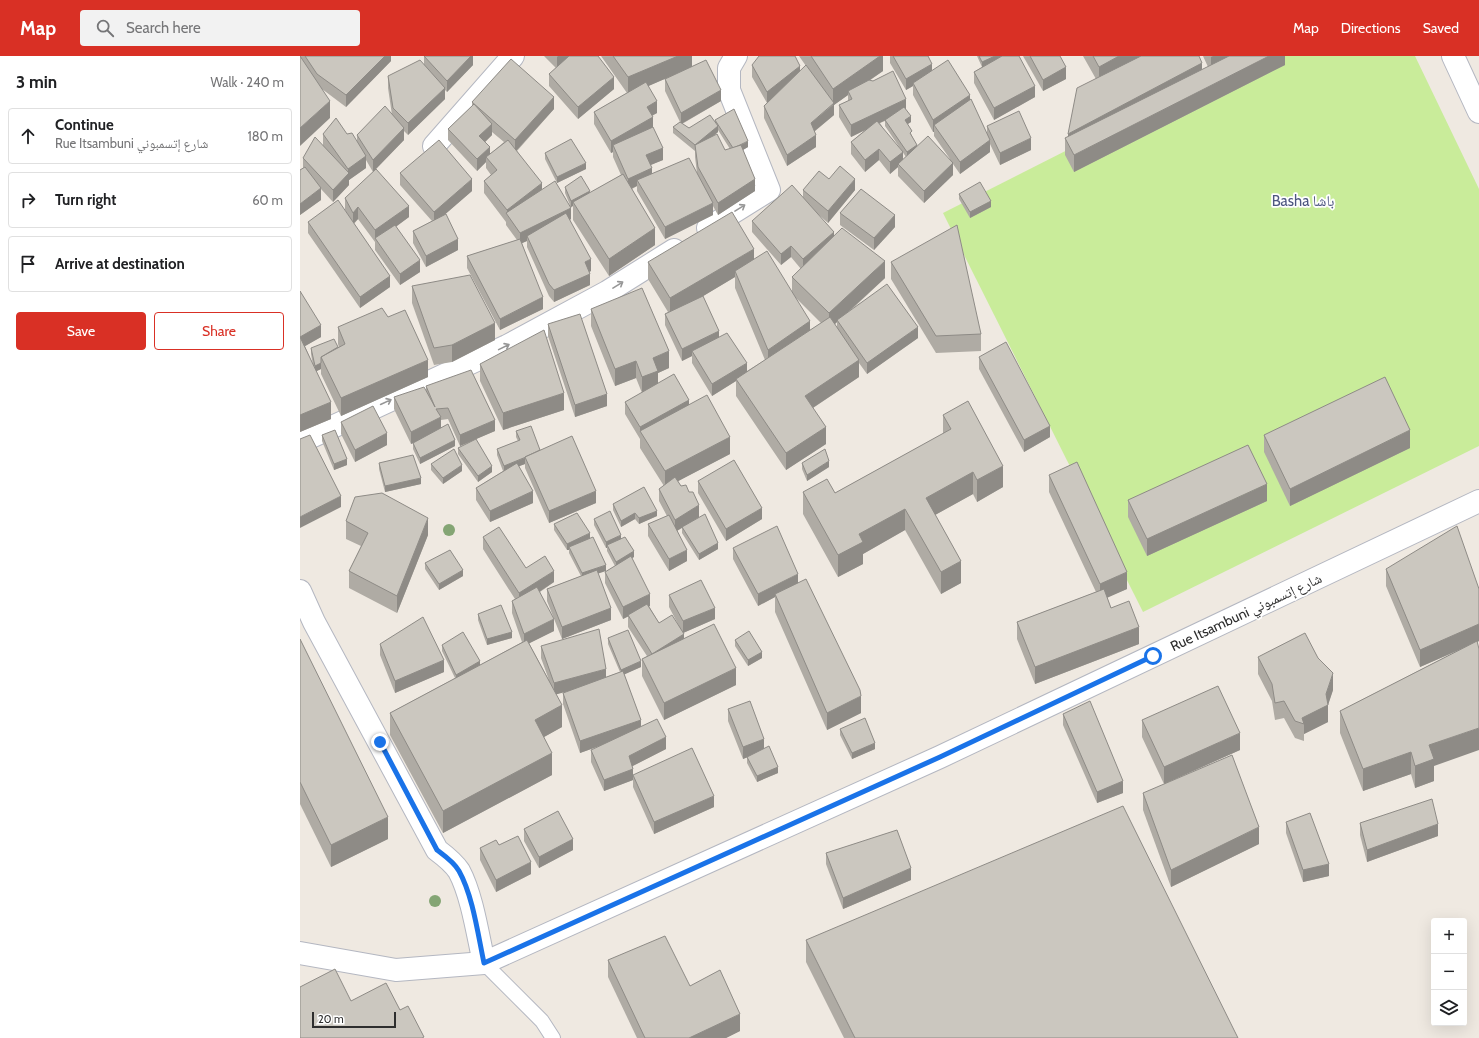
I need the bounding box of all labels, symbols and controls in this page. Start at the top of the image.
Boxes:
search box [80,10,360,46]
text: Map [20,17,56,40]
icon: search [94,17,116,39]
text: Search here [126,19,201,37]
text: Map [1293,19,1319,37]
text: Directions [1341,19,1401,37]
text: Saved [1423,19,1459,37]
text: 3 min [16,72,57,92]
text: Walk · 240 m [210,74,284,90]
text: Continue [55,116,114,134]
icon: ahead [17,125,39,147]
text: 180 m [247,128,283,144]
text: Rue Itsambuni شارع إتسمبوني [55,135,208,151]
icon: right [17,189,39,211]
text: Turn right [55,191,116,209]
text: 60 m [252,192,283,208]
district label: Basha باشا [1272,192,1334,210]
one-way arrow [734,204,746,212]
icon: arrive [17,253,39,275]
text: Arrive at destination [55,255,185,273]
one-way arrow [612,281,623,289]
button: Save [16,312,146,350]
button: Share [154,312,284,350]
one-way arrow [498,343,510,350]
one-way arrow [380,398,392,405]
street label: Rue Itsambuni شارع إتسمبوني [1167,569,1326,657]
route start [1144,647,1162,665]
route end [371,733,389,751]
map controls [1431,918,1467,1026]
button: + [1431,918,1467,954]
button: − [1431,954,1467,990]
button: layers [1431,990,1467,1026]
scale bar [312,1010,396,1029]
text: 20 m [318,1012,344,1026]

